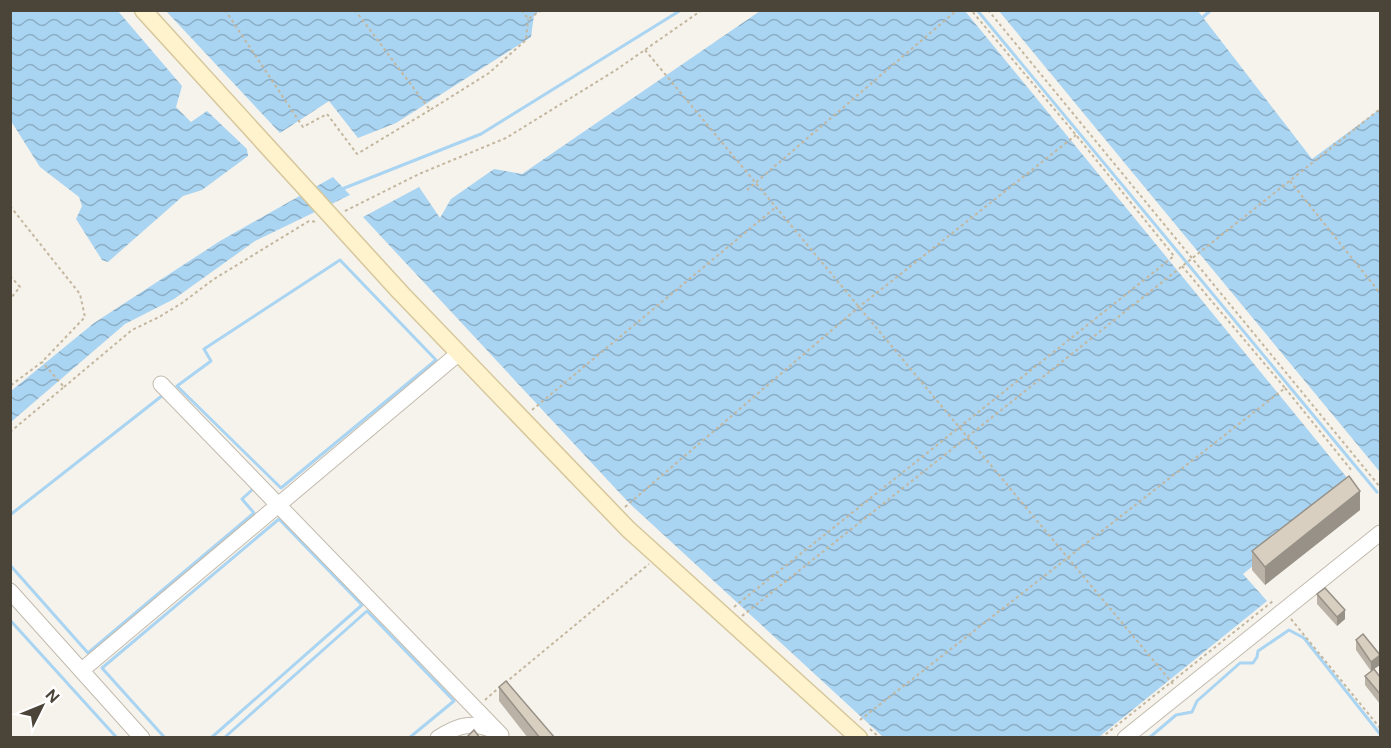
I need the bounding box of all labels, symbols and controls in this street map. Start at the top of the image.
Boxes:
north arrow [12,676,72,736]
text: N [41,685,64,708]

